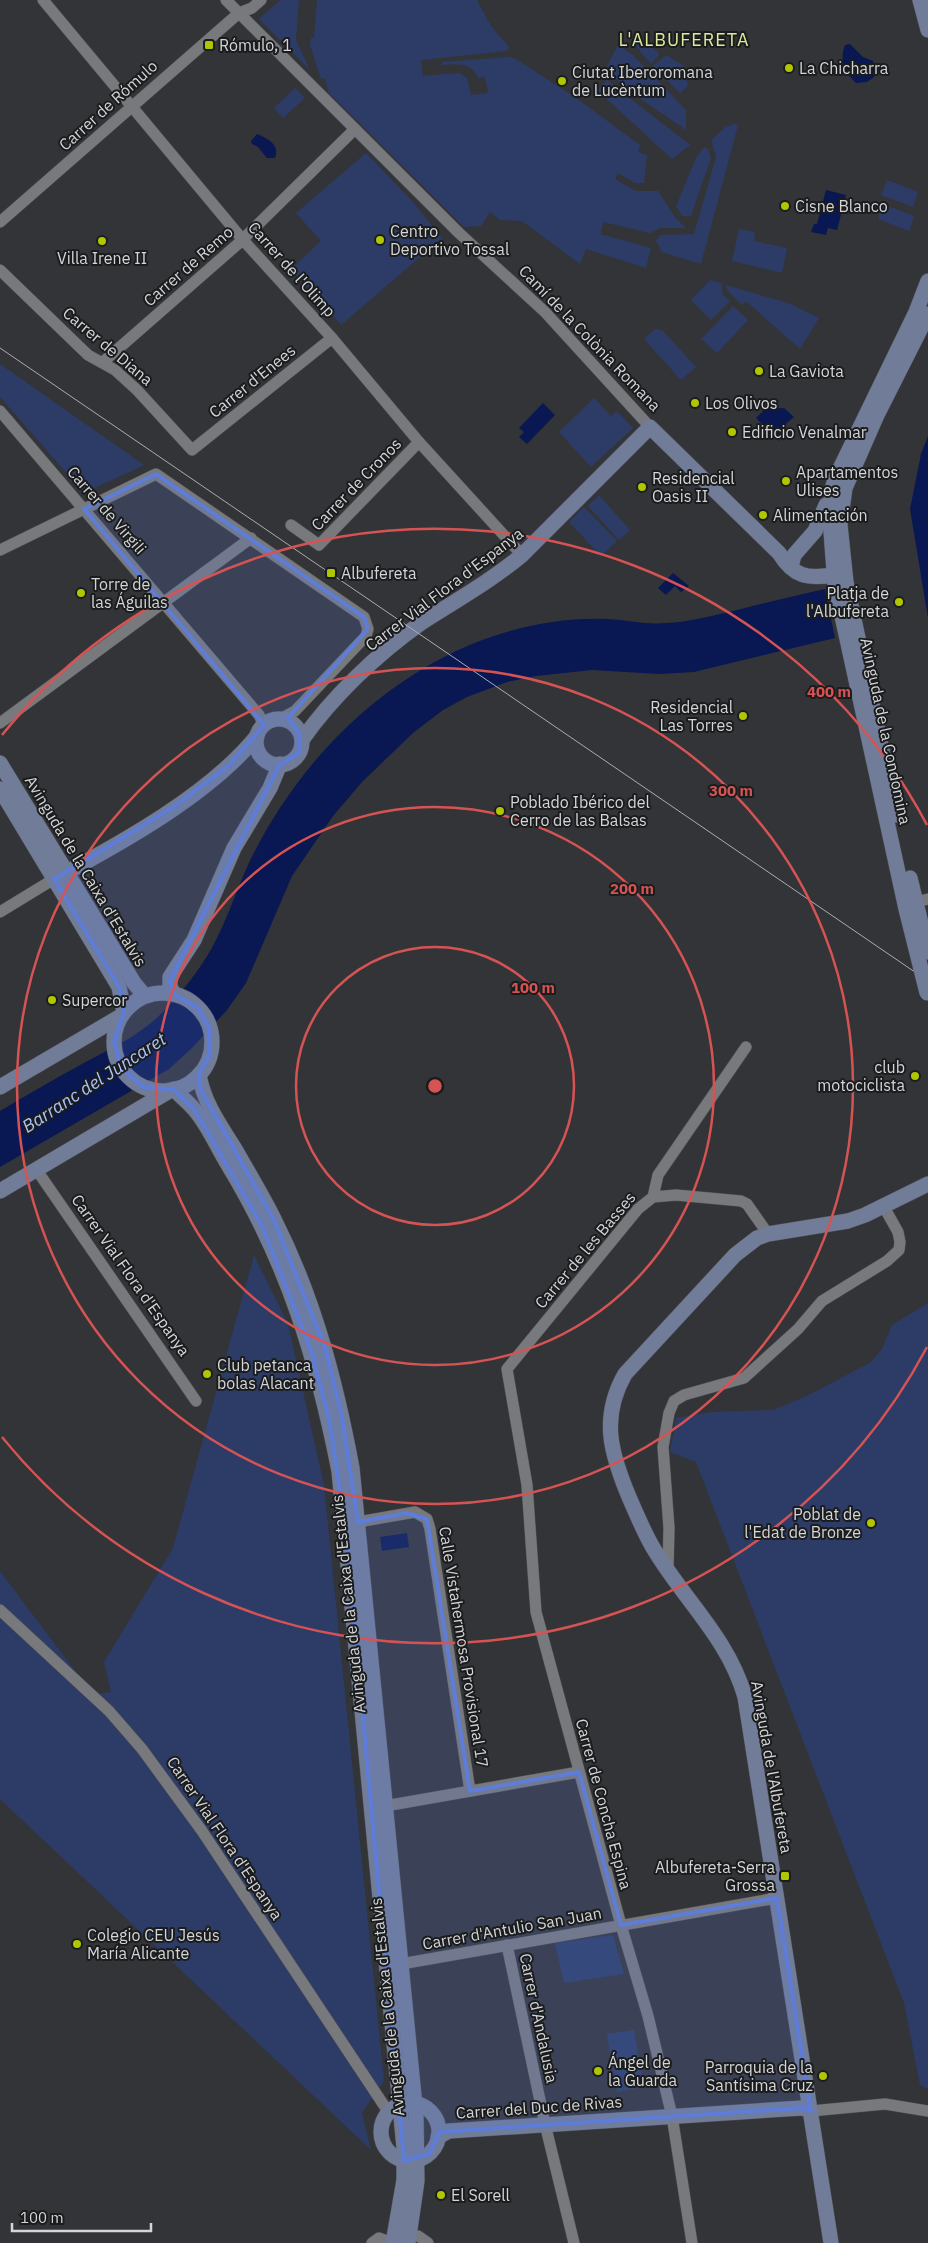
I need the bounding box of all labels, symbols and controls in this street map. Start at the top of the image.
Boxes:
district label: L'ALBUFERETA [619,28,749,51]
place label: Rómulo, 1 [219,35,292,55]
marker: Rómulo, 1 [203,39,215,51]
street label: Carrer de Rómulo [55,55,161,155]
place label: La Chicharra [799,58,889,78]
place label: Ciutat Iberoromana de Lucèntum [572,62,713,100]
marker: La Chicharra [783,62,795,74]
marker: Ciutat Iberoromana de Lucèntum [556,75,568,87]
place label: Cisne Blanco [795,196,888,216]
marker: Cisne Blanco [779,200,791,212]
street label: Carrer de l'Olimp [244,217,340,321]
place label: Centro Deportivo Tossal [390,221,509,259]
street label: Carrer de Remo [139,222,237,310]
marker: Centro Deportivo Tossal [374,234,386,246]
marker: Villa Irene II [96,235,108,247]
place label: Villa Irene II [57,248,147,268]
street label: Camí de la Colònia Romana [515,261,665,416]
street label: Carrer de Diana [59,303,157,390]
street label: Carrer d'Enees [205,340,299,422]
place label: La Gaviota [769,361,844,381]
marker: La Gaviota [753,365,765,377]
place label: Los Olivos [705,393,778,413]
marker: Los Olivos [689,397,701,409]
place label: Edificio Venalmar [742,422,867,442]
marker: Edificio Venalmar [726,426,738,438]
street label: Carrer de Cronos [307,434,405,534]
street label: Carrer de Virgili [63,462,151,558]
place label: Apartamentos Ulises [796,462,898,500]
place label: Residencial Oasis II [652,468,735,506]
marker: Apartamentos Ulises [780,475,792,487]
marker: Residencial Oasis II [636,481,648,493]
place label: Alimentación [773,505,868,525]
marker: Alimentación [757,509,769,521]
street label: Carrer Vial Flora d'Espanya [361,523,527,655]
place label: Albufereta [341,563,417,583]
marker: Albufereta [325,567,337,579]
place label: Torre de las Águilas [91,574,168,612]
place label: Platja de l'Albufereta [806,583,889,621]
marker: Torre de las Águilas [75,587,87,599]
marker: Platja de l'Albufereta [893,596,905,608]
street label: Avinguda de la Condomina [856,636,916,827]
text: 400 m [807,682,851,701]
place label: Residencial Las Torres [650,697,733,735]
marker: Residencial Las Torres [737,710,749,722]
street label: Avinguda de la Caixa d'Estalvis [21,772,151,970]
text: 300 m [709,781,753,800]
place label: Poblado Ibérico del Cerro de las Balsas [510,792,650,830]
marker: Poblado Ibérico del Cerro de las Balsas [494,805,506,817]
text: 200 m [610,879,654,898]
text: 100 m [511,978,555,997]
place label: Supercor [62,990,127,1010]
marker: Supercor [46,994,58,1006]
water label: Barranc del Juncaret [18,1027,171,1138]
place label: club motociclista [817,1057,905,1095]
marker: club motociclista [909,1070,921,1082]
centre of rings [426,1077,444,1095]
street label: Carrer de les Basses [530,1188,640,1312]
street label: Carrer Vial Flora d'Espanya [68,1190,195,1360]
place label: Club petanca bolas Alacant [217,1355,314,1393]
marker: Club petanca bolas Alacant [201,1368,213,1380]
street label: Avinguda de la Caixa d'Estalvis [327,1494,369,1714]
place label: Poblat de l'Edat de Bronze [744,1504,861,1542]
marker: Poblat de l'Edat de Bronze [865,1517,877,1529]
street label: Calle Vistahermosa Provisional 17 [435,1525,493,1769]
street label: Avinguda de l'Albufereta [747,1679,797,1855]
street label: Carrer de Concha Espina [572,1716,637,1892]
street label: Carrer Vial Flora d'Espanya [163,1753,287,1924]
place label: Albufereta-Serra Grossa [655,1857,775,1895]
marker: Albufereta-Serra Grossa [779,1870,791,1882]
street label: Avinguda de la Caixa d'Estalvis [366,1897,408,2117]
street label: Carrer d'Antulio San Juan [421,1902,603,1954]
place label: Colegio CEU Jesús María Alicante [87,1925,220,1963]
marker: Colegio CEU Jesús María Alicante [71,1938,83,1950]
street label: Carrer d'Andalusia [516,1951,563,2085]
place label: Ángel de la Guarda [608,2051,677,2090]
place label: Parroquia de la Santísima Cruz [705,2057,813,2095]
marker: Ángel de la Guarda [592,2065,604,2077]
marker: Parroquia de la Santísima Cruz [817,2070,829,2082]
street label: Carrer del Duc de Rivas [455,2091,623,2123]
place label: El Sorell [451,2185,510,2205]
marker: El Sorell [435,2189,447,2201]
scale bar [12,2200,151,2232]
text: 100 m [20,2208,64,2227]

